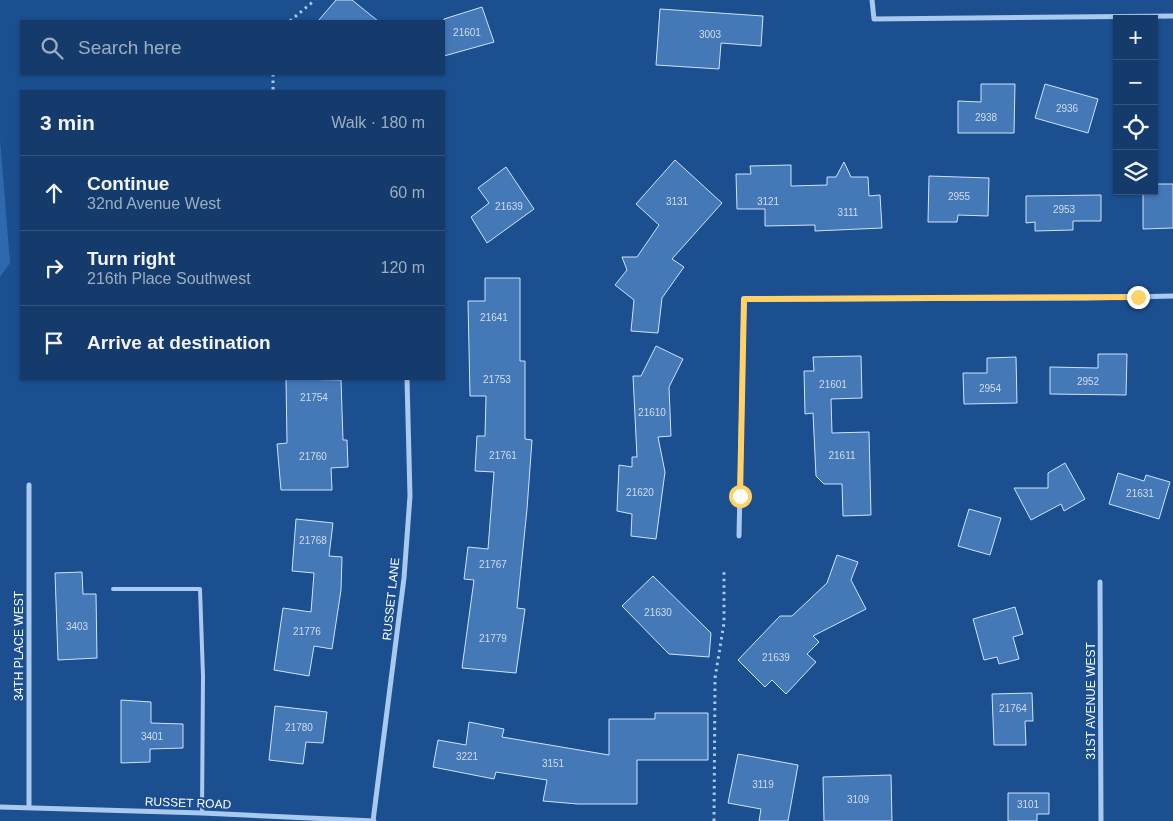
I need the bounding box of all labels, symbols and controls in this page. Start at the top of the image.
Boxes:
map controls [1113,15,1158,195]
button: + [1113,15,1158,60]
search box [20,20,445,75]
house number: 21601 [453,27,481,38]
house number: 3003 [699,29,722,40]
icon: search [38,34,66,62]
text: Search here [78,37,182,58]
button: − [1113,60,1158,105]
house number: 2936 [1056,103,1079,114]
button: locate [1113,105,1158,150]
text: 3 min [40,111,95,134]
house number: 2938 [975,112,998,123]
text: Walk · 180 m [331,114,425,131]
button: layers [1113,150,1158,195]
text: Continue [87,173,169,194]
icon: ahead [40,179,68,207]
text: 60 m [389,184,425,201]
house number: 2955 [948,191,971,202]
text: 32nd Avenue West [87,195,221,212]
house number: 3131 [666,196,689,207]
house number: 3121 [757,196,780,207]
house number: 21639 [495,201,523,212]
house number: 2953 [1053,204,1076,215]
house number: 3111 [838,207,859,218]
text: Turn right [87,248,175,269]
icon: right [40,254,68,282]
text: 120 m [381,259,425,276]
text: 216th Place Southwest [87,270,251,287]
route end [1127,286,1150,309]
house number: 21641 [480,312,508,323]
icon: arrive [40,329,68,357]
text: Arrive at destination [87,332,271,353]
house number: 21753 [483,374,511,385]
house number: 2952 [1077,376,1100,387]
house number: 21601 [819,379,847,390]
house number: 2954 [979,383,1002,394]
house number: 21754 [300,392,328,403]
house number: 21610 [638,407,666,418]
house number: 21761 [489,450,517,461]
house number: 21611 [828,450,856,461]
house number: 21760 [299,451,327,462]
route start [729,485,752,508]
house number: 21620 [626,487,654,498]
house number: 21631 [1126,488,1154,499]
house number: 21768 [299,535,327,546]
street label: RUSSET LANE [380,557,402,641]
house number: 21767 [479,559,507,570]
street label: 34TH PLACE WEST [12,590,26,701]
house number: 21630 [644,607,672,618]
house number: 3403 [66,621,89,632]
house number: 21776 [293,626,321,637]
house number: 21779 [479,633,507,644]
street label: 31ST AVENUE WEST [1084,642,1098,760]
house number: 21639 [762,652,790,663]
house number: 21764 [999,703,1027,714]
house number: 21780 [285,722,313,733]
house number: 3401 [141,731,164,742]
house number: 3221 [456,751,479,762]
house number: 3151 [542,758,565,769]
house number: 3119 [752,779,774,790]
street label: RUSSET ROAD [145,794,232,812]
house number: 3109 [847,794,870,805]
house number: 3101 [1017,799,1040,810]

